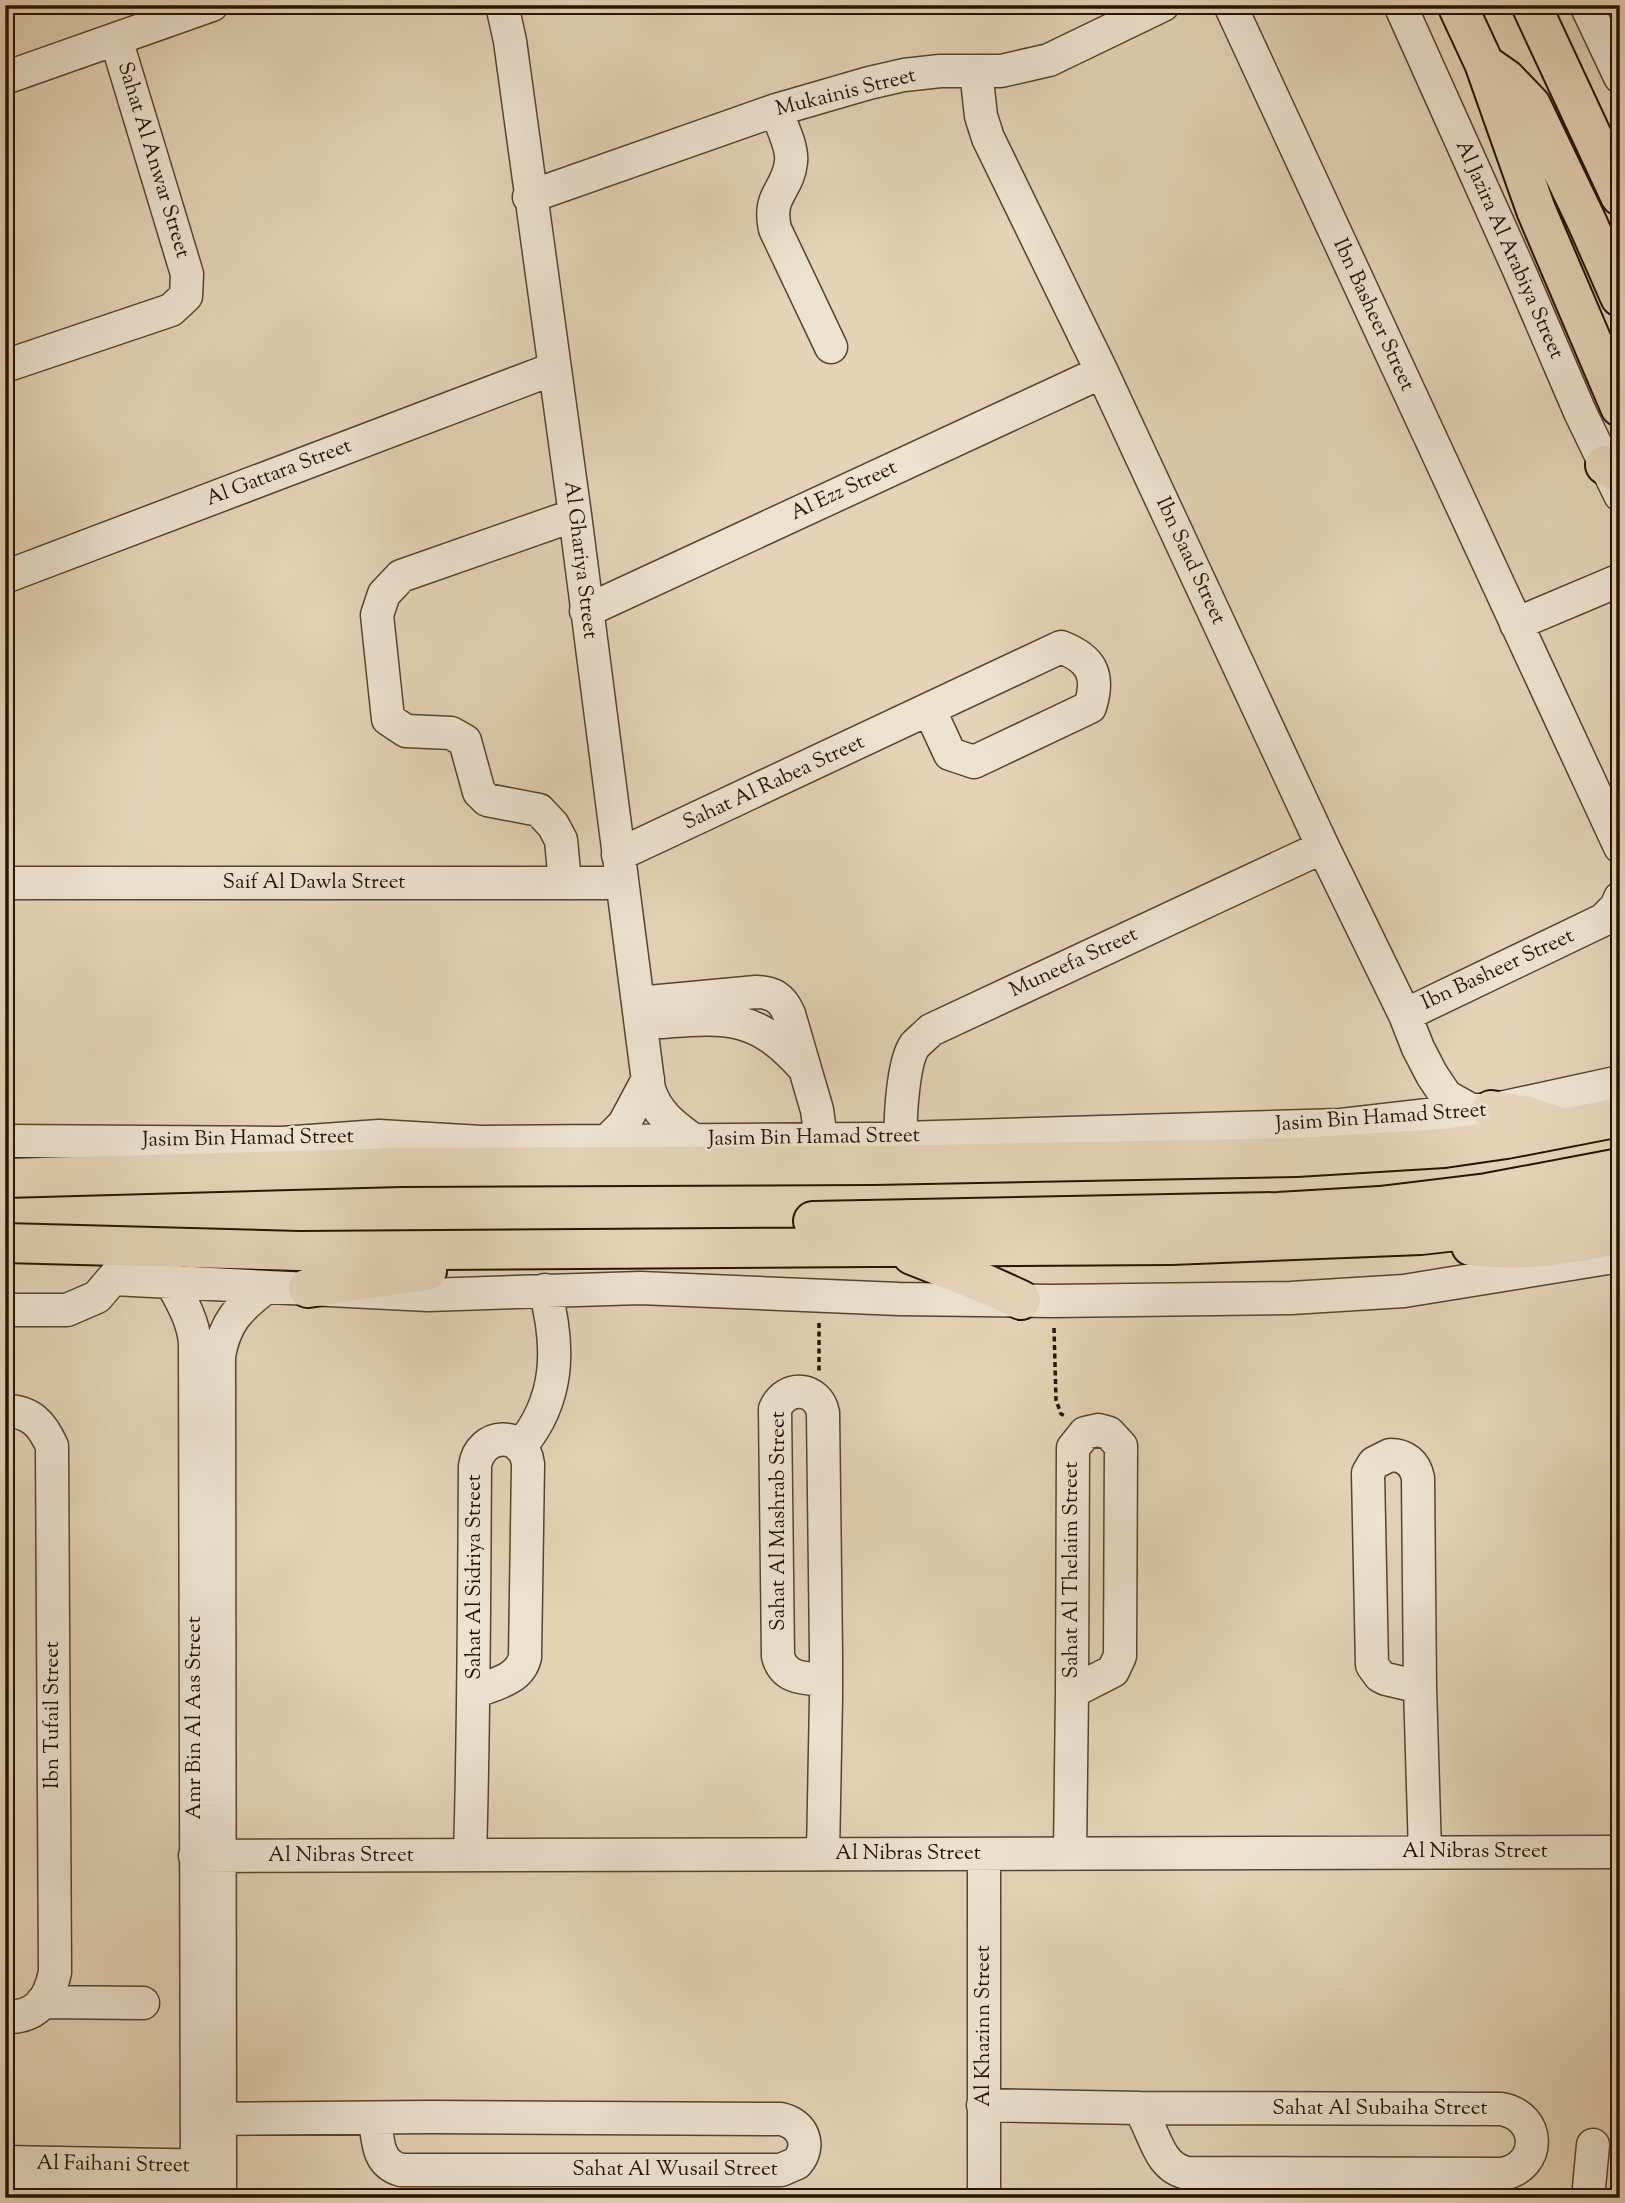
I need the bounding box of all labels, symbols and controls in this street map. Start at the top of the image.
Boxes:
street label: Sahat Al Anwar Street [109,58,197,262]
street label: Mukainis Street [773,61,919,125]
street label: Al Jazira Al Arabiya Street [1447,136,1571,364]
street label: Ibn Basheer Street [1325,234,1421,396]
street label: Al Gattara Street [202,431,356,515]
street label: Al Ezz Street [786,453,902,529]
street label: Al Ghariya Street [555,479,605,641]
street label: Ibn Saad Street [1147,492,1233,630]
street label: Sahat Al Rabea Street [678,728,870,838]
street label: Saif Al Dawla Street [222,868,406,898]
street label: Muneefa Street [1005,920,1143,1006]
street label: Ibn Basheer Street [1417,922,1579,1018]
street label: Jasim Bin Hamad Street [1273,1096,1488,1140]
street label: Jasim Bin Hamad Street [707,1121,920,1155]
street label: Jasim Bin Hamad Street [141,1122,354,1156]
street label: Sahat Al Mashrab Street [764,1411,794,1631]
street label: Sahat Al Thelaim Street [1057,1461,1087,1679]
street label: Sahat Al Sidriya Street [460,1474,490,1680]
street label: Amr Bin Al Aas Street [180,1616,210,1820]
street label: Ibn Tufail Street [38,1641,68,1789]
street label: Al Nibras Street [1402,1837,1548,1867]
street label: Al Nibras Street [835,1839,981,1869]
street label: Al Nibras Street [268,1841,414,1871]
street label: Al Khazinn Street [969,1945,999,2107]
street label: Sahat Al Subaiha Street [1272,2094,1488,2124]
street label: Al Faihani Street [36,2149,190,2181]
street label: Sahat Al Wusail Street [572,2155,778,2185]

